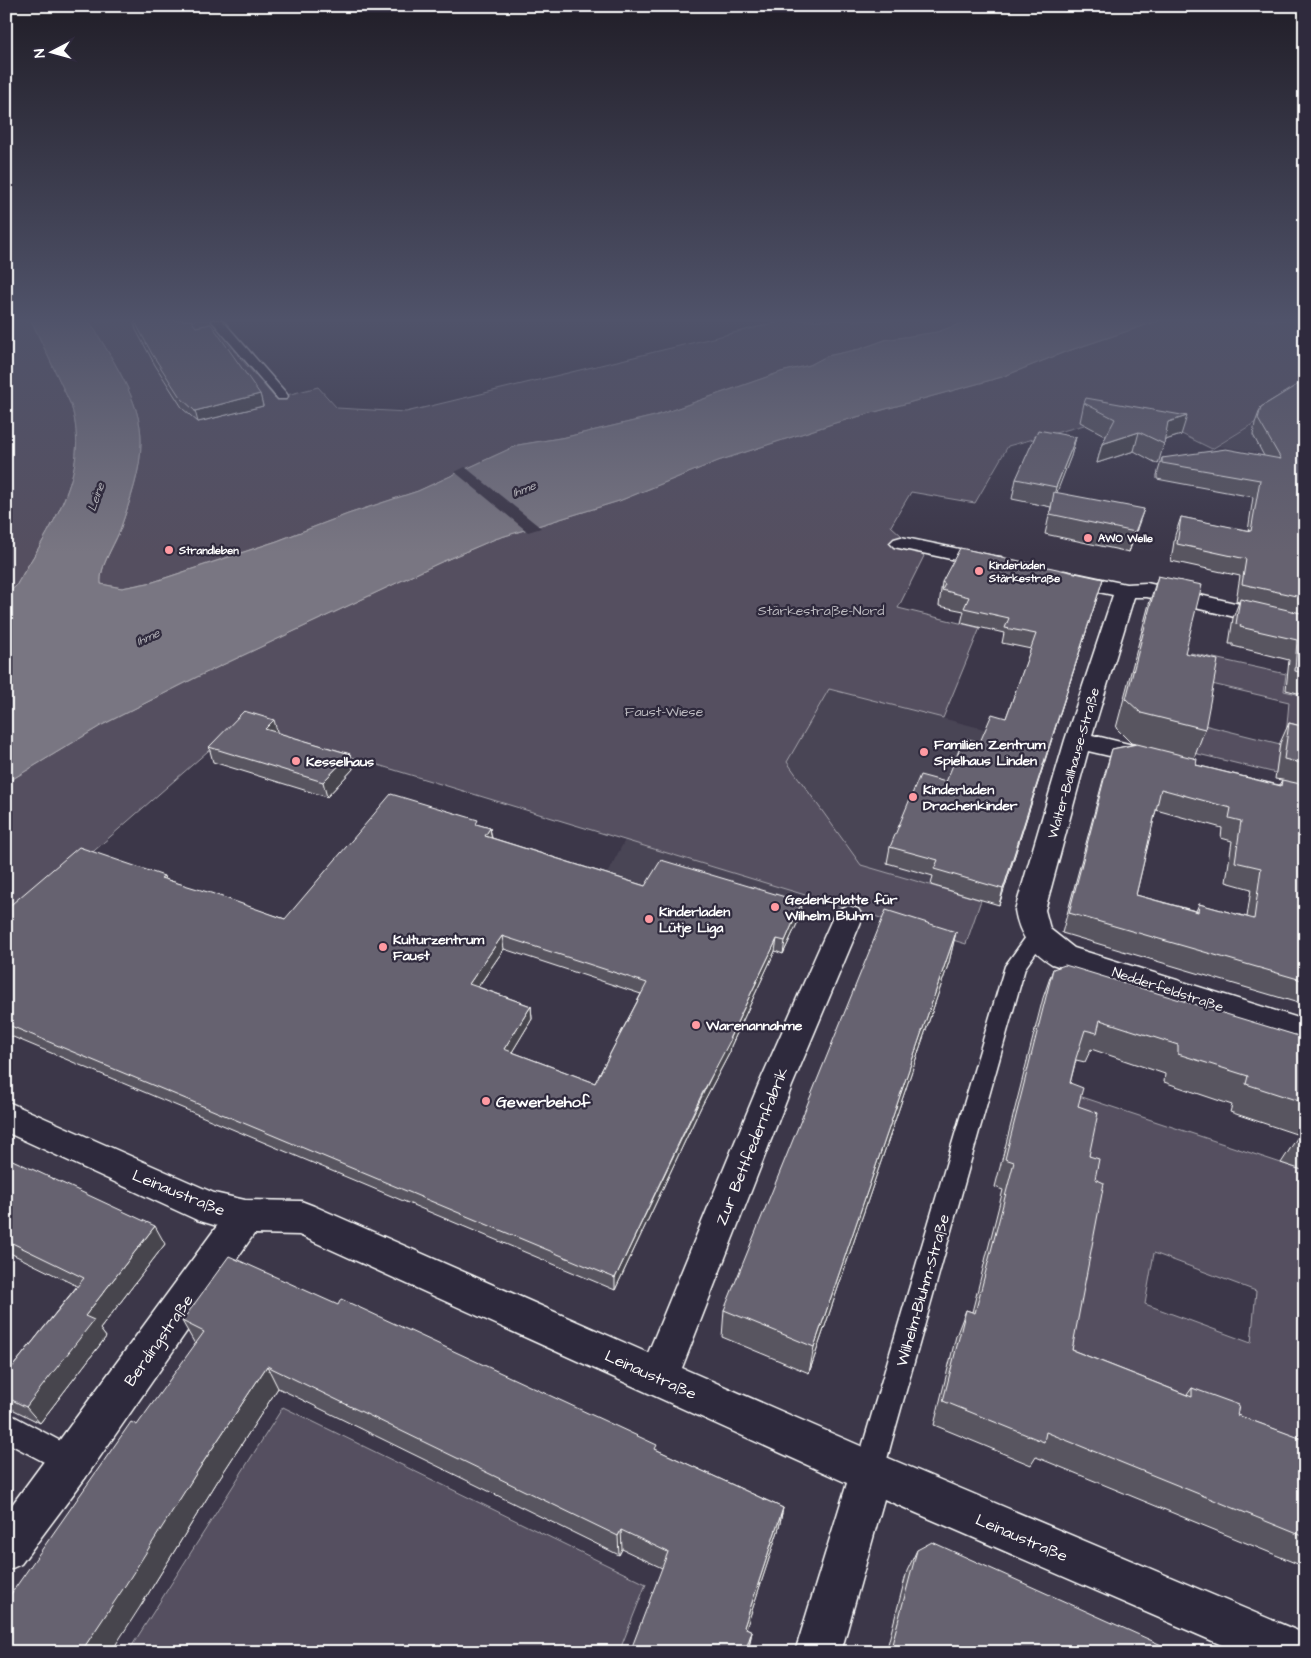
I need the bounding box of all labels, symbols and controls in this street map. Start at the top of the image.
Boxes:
north arrow [28,28,78,78]
text: N [30,48,50,59]
water label: Ihme [510,477,539,502]
water label: Leine [84,480,109,514]
place label: AWO Welle [1098,531,1153,546]
marker: AWO Welle [1082,532,1094,544]
place label: Strandleben [178,543,239,558]
marker: Strandleben [163,544,175,556]
place label: Kinderladen Stärkestraße [988,558,1060,586]
marker: Kinderladen Stärkestraße [973,565,985,577]
park label: Stärkestraße-Nord [758,601,884,621]
water label: Ihme [134,625,163,650]
street label: Walter-Ballhause-Straße [1043,685,1105,841]
park label: Faust-Wiese [625,702,704,722]
place label: Familien Zentrum Spielhaus Linden [933,735,1046,771]
marker: Familien Zentrum Spielhaus Linden [918,746,930,758]
place label: Kesselhaus [306,752,374,772]
marker: Kesselhaus [290,755,302,767]
place label: Kinderladen Drachenkinder [923,780,1018,816]
marker: Kinderladen Drachenkinder [907,791,919,803]
place label: Gedenkplatte für Wilhelm Bluhm [784,890,898,926]
marker: Gedenkplatte für Wilhelm Bluhm [769,901,781,913]
place label: Kinderladen Lütje Liga [659,902,730,939]
marker: Kinderladen Lütje Liga [643,913,655,925]
place label: Kulturzentrum Faust [393,930,485,966]
marker: Kulturzentrum Faust [377,941,389,953]
street label: Nedderfeldstraße [1109,962,1227,1018]
place label: Warenannahme [705,1016,803,1036]
marker: Warenannahme [690,1019,702,1031]
street label: Zur Bettfedernfabrik [710,1064,794,1229]
place label: Gewerbehof [496,1091,591,1113]
marker: Gewerbehof [480,1095,492,1107]
street label: Leinaustraße [129,1164,228,1222]
street label: Wilhelm-Bluhm-Straße [891,1211,955,1369]
street label: Berdingstraße [119,1290,200,1391]
street label: Leinaustraße [601,1345,700,1405]
street label: Leinaustraße [972,1509,1071,1567]

